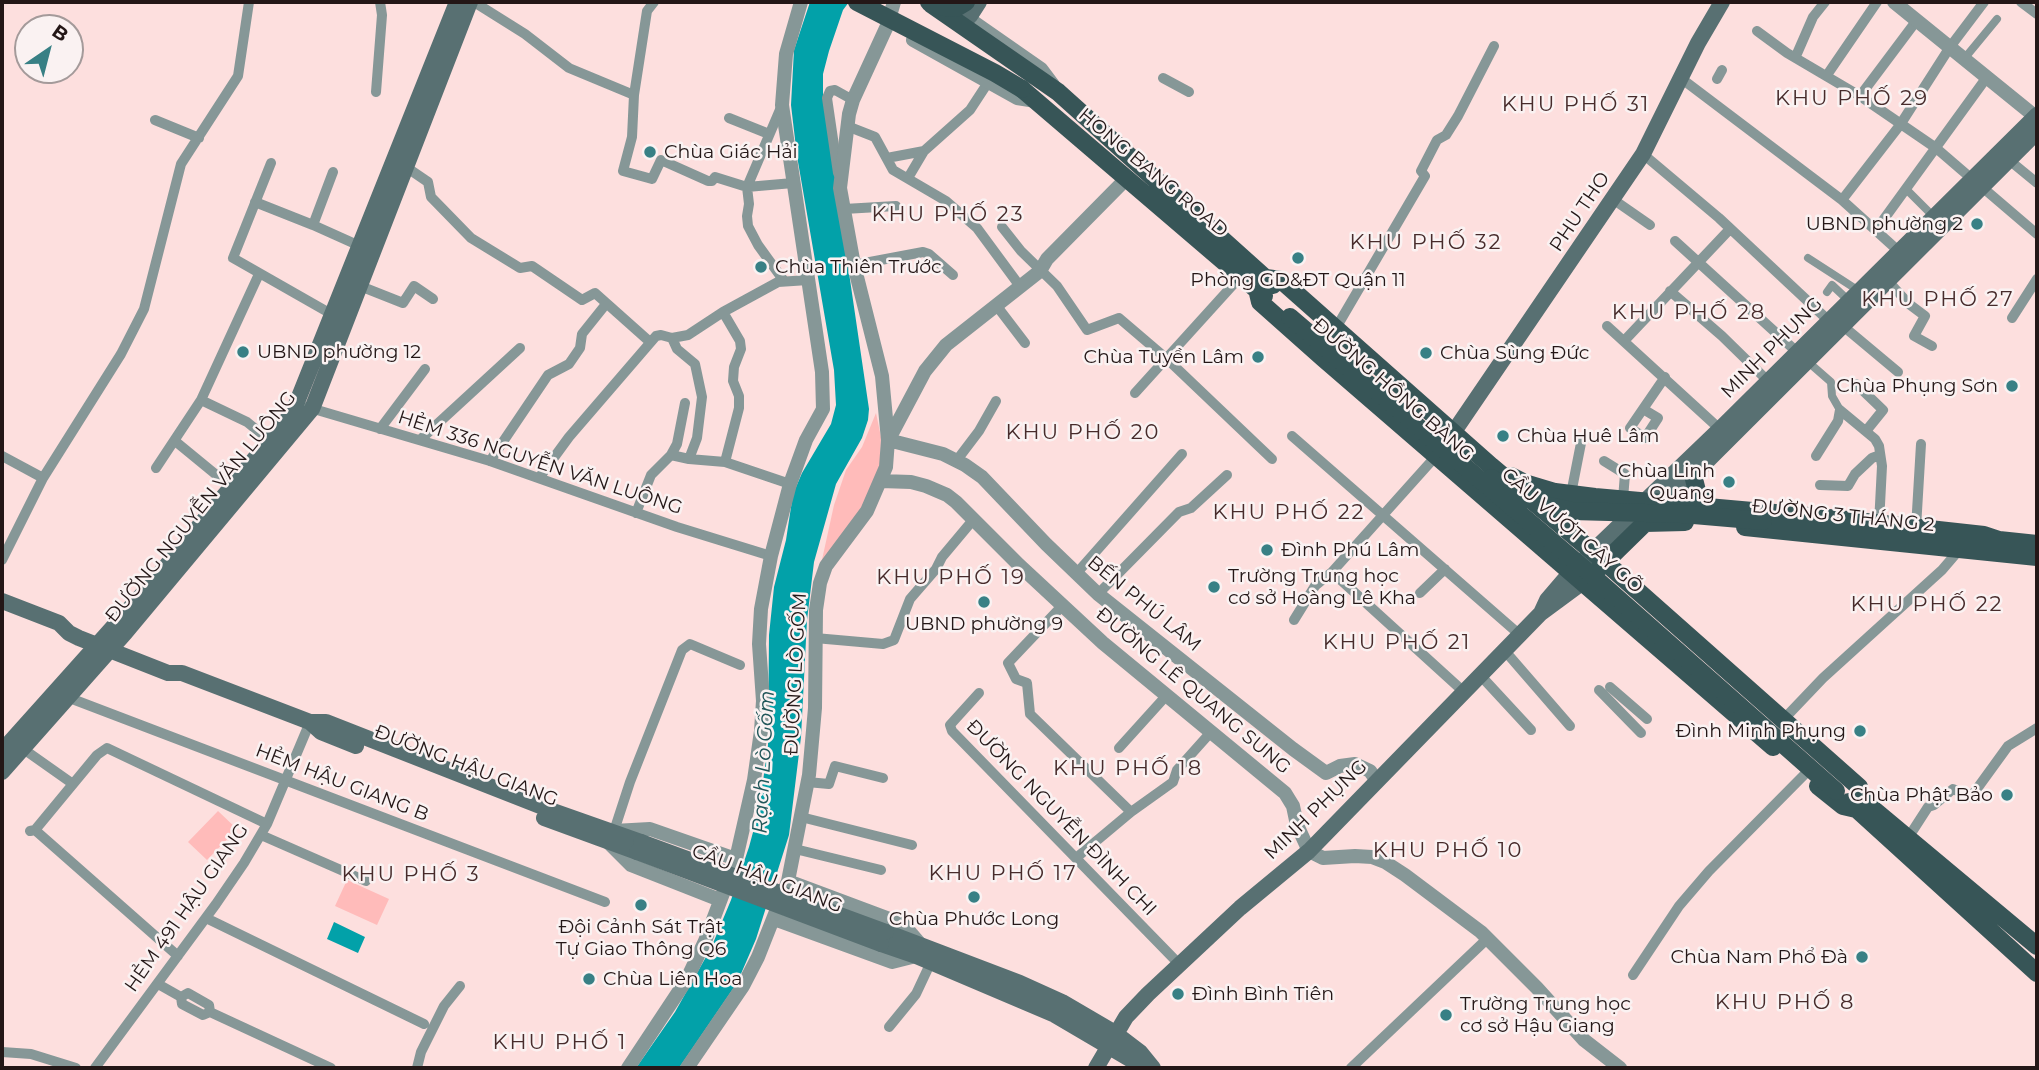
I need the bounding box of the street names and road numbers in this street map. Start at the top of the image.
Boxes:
street label: HONG BANG ROAD [1074,104,1232,242]
street label: PHU THO [1545,168,1615,256]
street label: MINH PHỤNG [1717,293,1827,403]
street label: ĐƯỜNG HỒNG BÀNG [1308,314,1478,466]
street label: ĐƯỜNG NGUYỄN VĂN LUÔNG [101,387,301,627]
street label: HẺM 336 NGUYỄN VĂN LUÔNG [395,406,685,520]
street label: CẦU VƯỢT CÂY GÕ [1497,463,1647,599]
street label: ĐƯỜNG 3 THÁNG 2 [1751,495,1935,537]
street label: BẾN PHÚ LÂM [1083,551,1205,657]
street label: ĐƯỜNG LÒ GỐM [780,592,812,756]
street label: ĐƯỜNG LÊ QUANG SUNG [1091,603,1295,779]
street label: ĐƯỜNG NGUYỄN ĐÌNH CHI [961,715,1161,921]
street label: ĐƯỜNG HẬU GIANG [371,720,561,812]
street label: HẺM HẬU GIANG B [252,739,432,827]
street label: MINH PHỤNG [1260,755,1372,865]
street label: HẺM 491 HẬU GIANG [120,820,254,996]
street label: CẦU HẬU GIANG [688,840,846,918]

